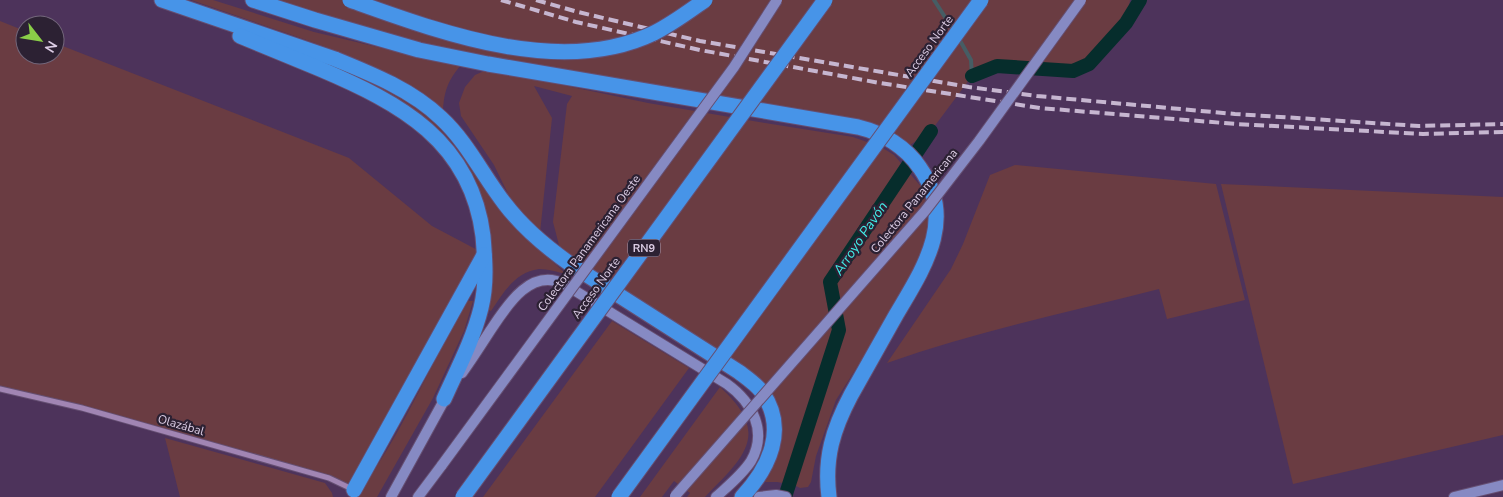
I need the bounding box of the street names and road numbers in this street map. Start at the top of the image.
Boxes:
street label: Acceso Norte [901,12,957,80]
street label: Colectora Panamericana [867,145,961,257]
street label: Colectora Panamericana Oeste [534,172,644,314]
road number: RN9 [628,240,660,256]
street label: Acceso Norte [568,254,624,322]
street label: Olazábal [156,411,207,439]

